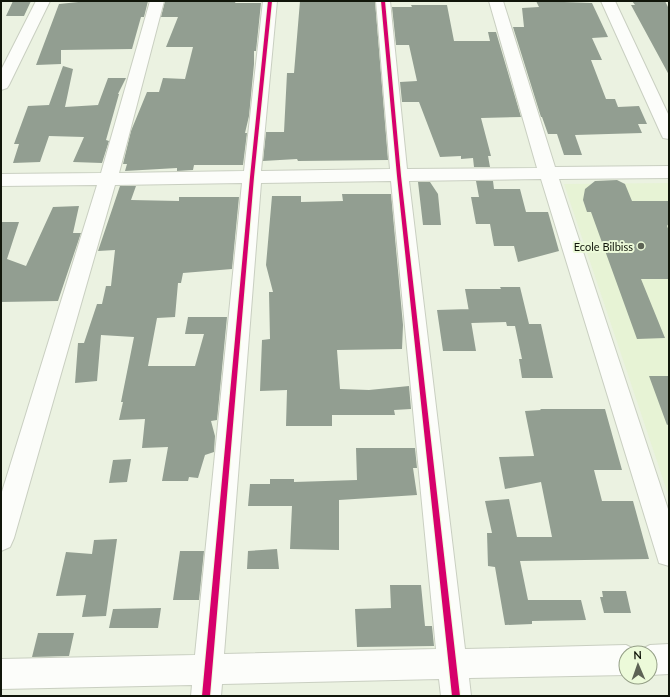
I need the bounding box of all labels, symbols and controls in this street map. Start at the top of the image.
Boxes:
place label: Ecole Bilbiss [574,240,633,253]
marker: Ecole Bilbiss [636,241,646,251]
north arrow [618,645,658,685]
text: N [633,648,642,661]

